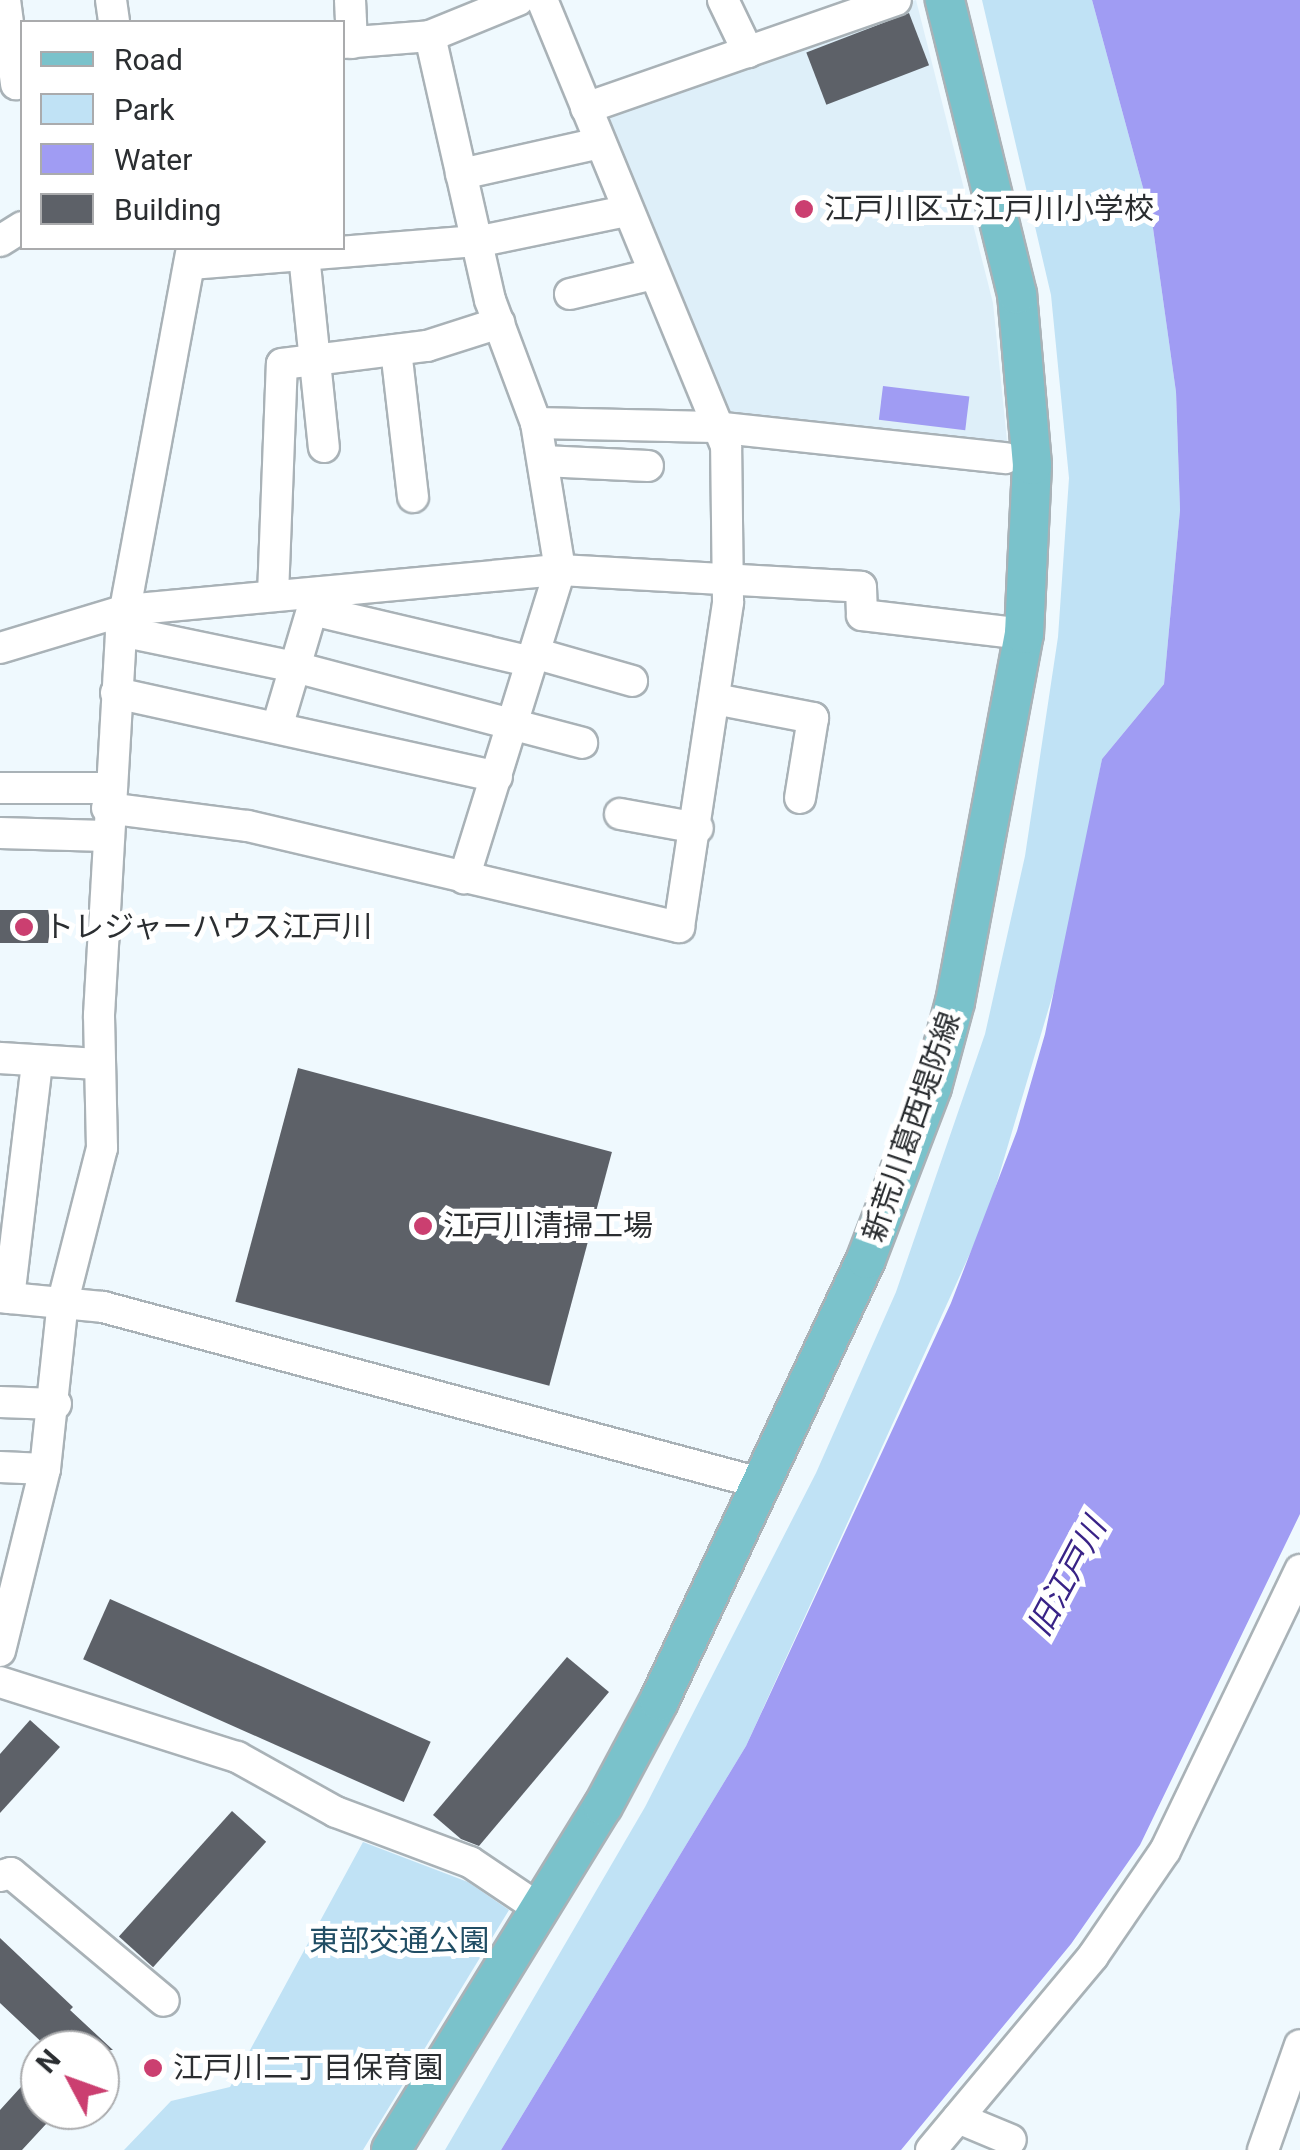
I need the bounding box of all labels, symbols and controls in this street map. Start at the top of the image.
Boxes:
legend [20,20,345,250]
text: Road [114,42,183,77]
text: Park [114,92,174,127]
text: Water [114,142,192,177]
place label: 江戸川区立江戸川小学校 [824,191,1154,227]
text: Building [114,192,221,227]
marker: 江戸川区立江戸川小学校 [793,198,815,220]
place label: トレジャーハウス江戸川 [44,909,374,945]
marker: トレジャーハウス江戸川 [13,916,35,938]
street label: 新荒川葛西堤防線 [856,1008,968,1246]
place label: 江戸川清掃工場 [443,1208,653,1244]
marker: 江戸川清掃工場 [412,1215,434,1237]
water label: 旧江戸川 [1020,1511,1114,1643]
park label: 東部交通公園 [309,1923,489,1959]
north arrow [20,2030,120,2130]
text: N [30,2043,67,2080]
place label: 江戸川二丁目保育園 [173,2050,443,2086]
marker: 江戸川二丁目保育園 [142,2057,164,2079]

